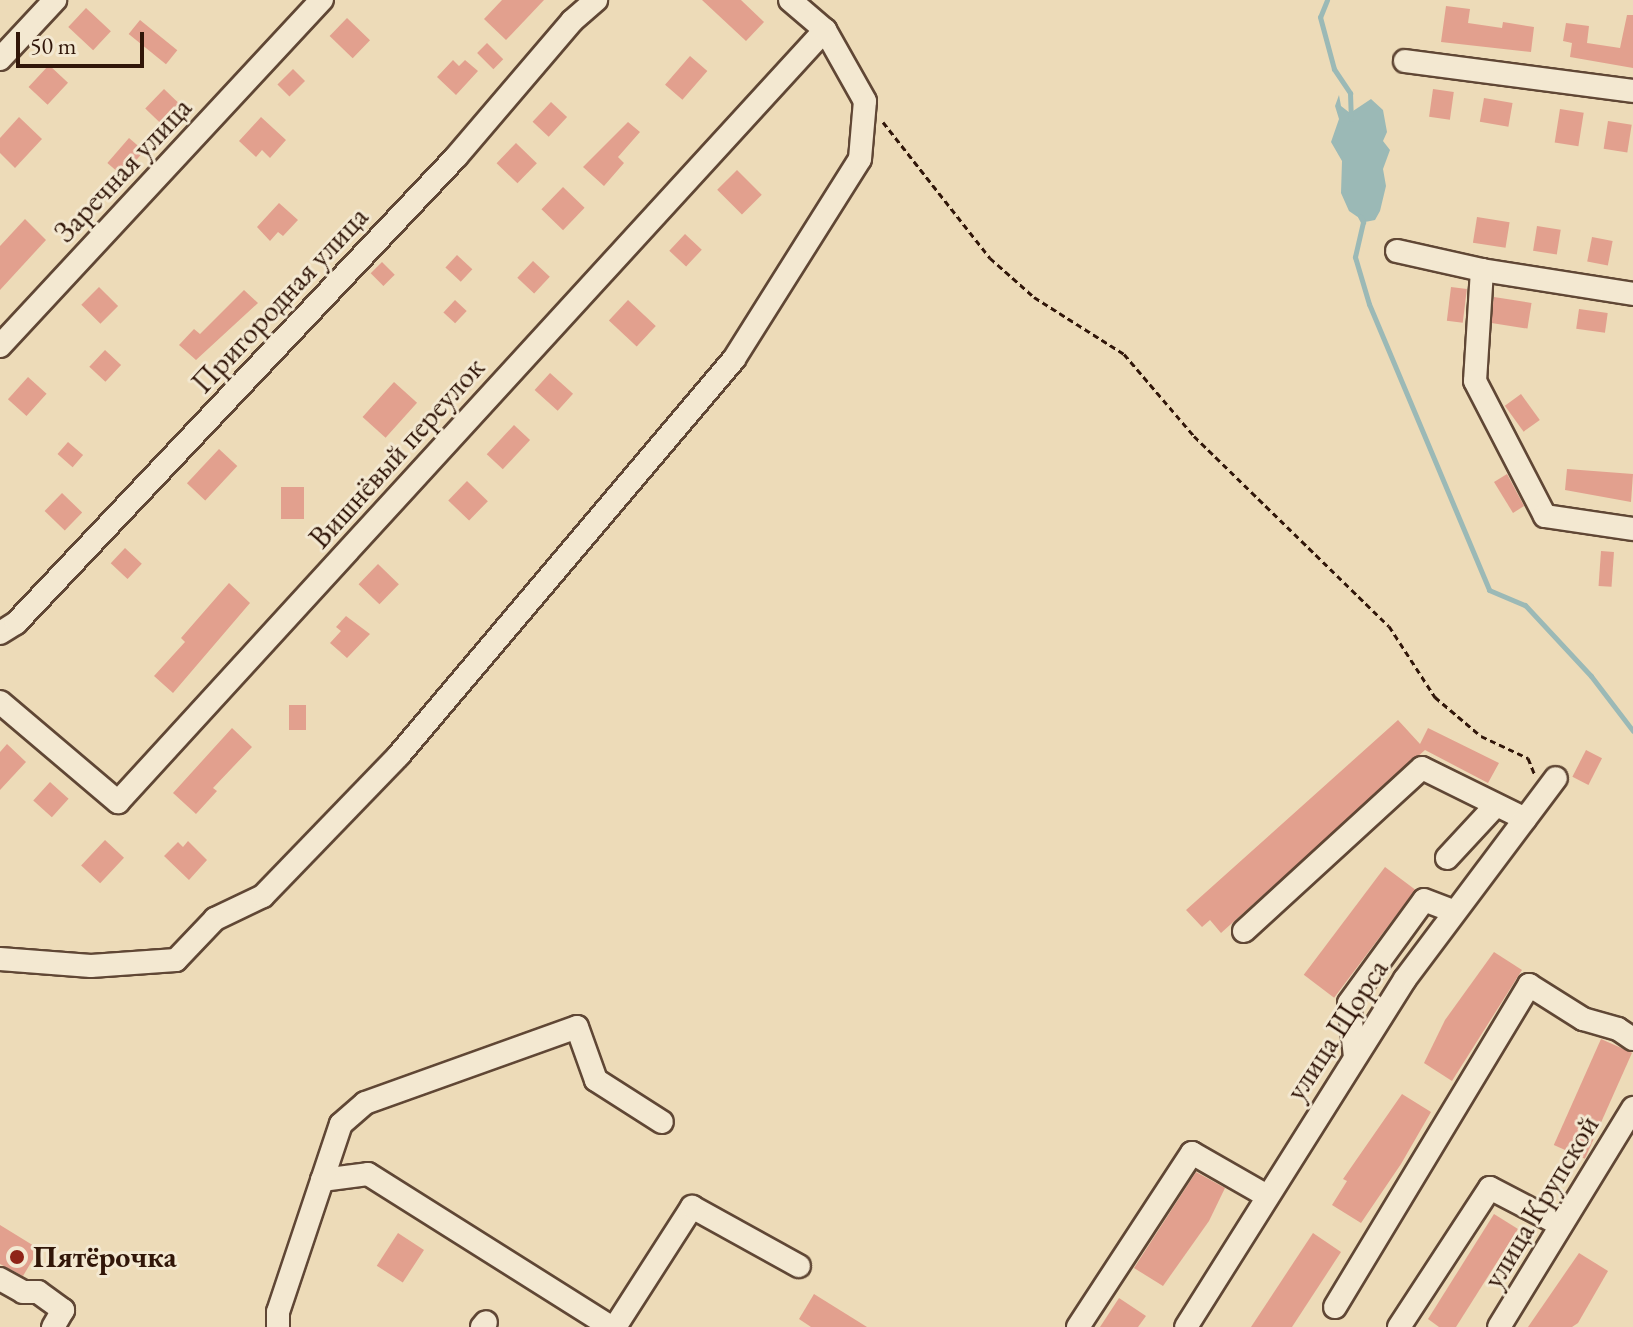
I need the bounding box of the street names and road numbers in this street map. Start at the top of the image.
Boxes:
street label: Заречная улица [47,90,199,250]
street label: Пригородная улица [184,199,376,401]
street label: Вишнёвый переулок [302,350,492,556]
street label: улица Щорса [1278,953,1396,1107]
street label: улица Крупской [1475,1109,1607,1295]

